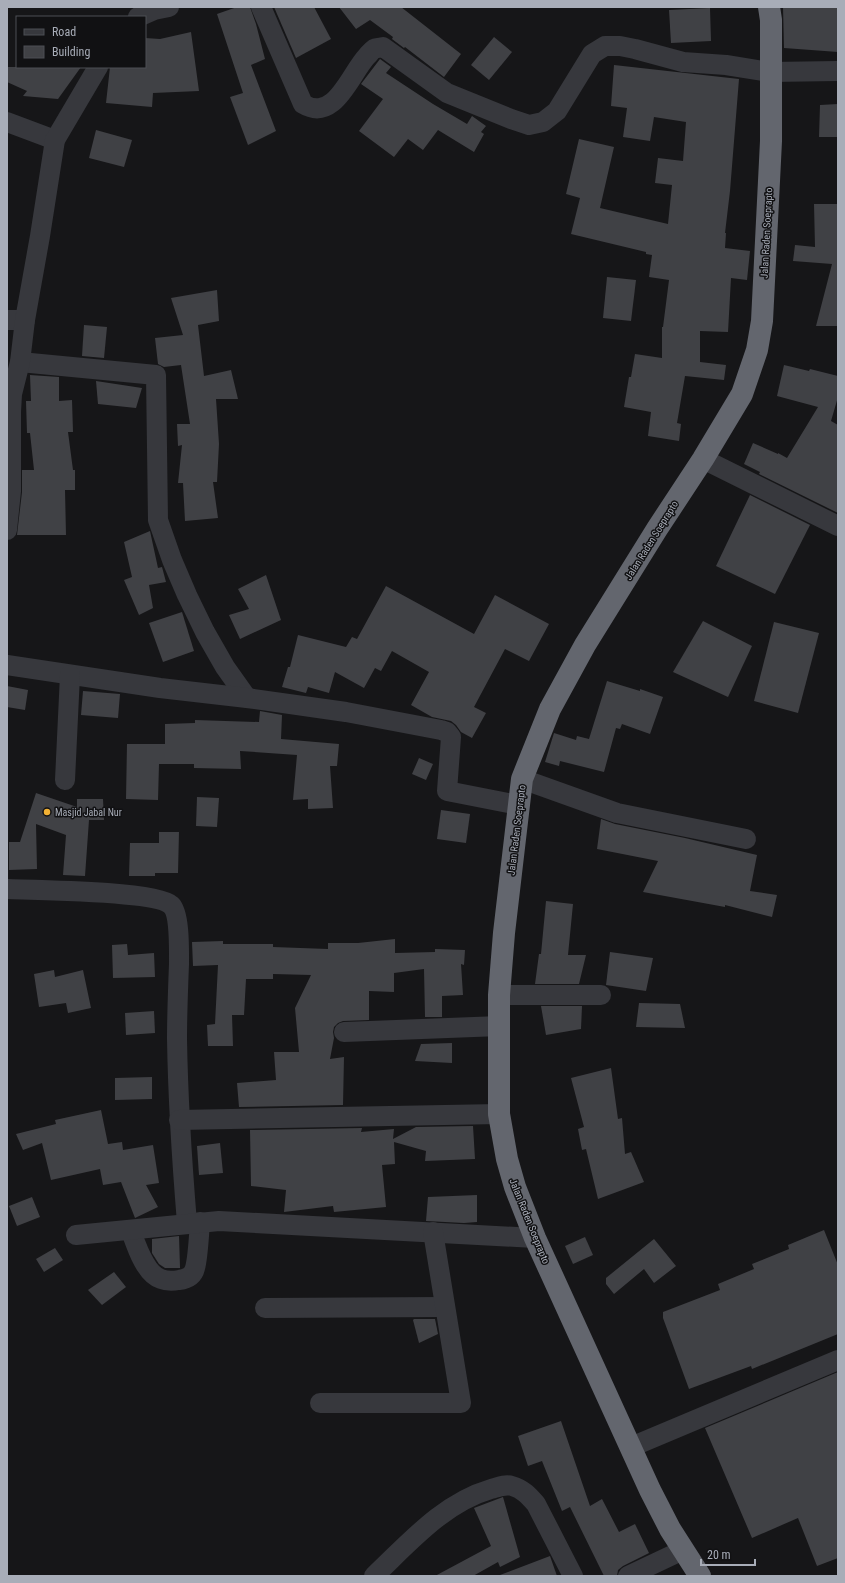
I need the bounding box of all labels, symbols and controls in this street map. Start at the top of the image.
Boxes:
legend [16,16,146,68]
text: Road [52,25,76,39]
text: Building [52,45,90,59]
street label: Jalan Raden Soeprapto [759,187,774,279]
street label: Jalan Raden Soeprapto [623,499,680,582]
street label: Jalan Raden Soeprapto [505,784,528,876]
marker: Masjid Jabal Nur [42,807,52,817]
place label: Masjid Jabal Nur [55,807,122,818]
street label: Jalan Raden Soeprapto [507,1177,552,1265]
scale bar [701,1541,755,1567]
text: 20 m [707,1548,731,1562]

